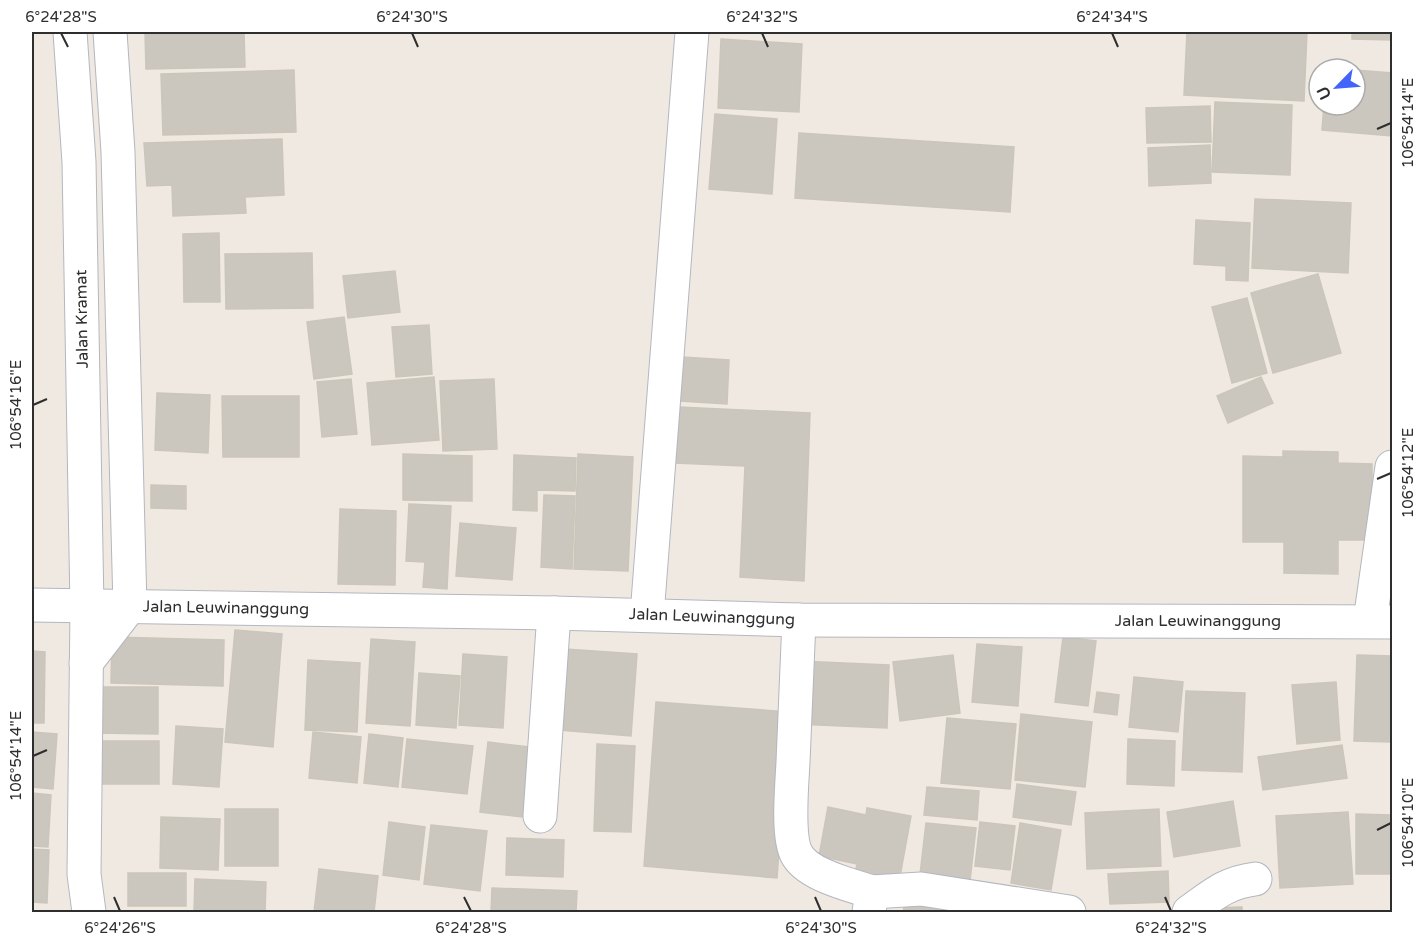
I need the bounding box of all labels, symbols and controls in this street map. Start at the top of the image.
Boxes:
text: 6°24'28"S [25,8,97,26]
text: 6°24'30"S [376,8,448,26]
text: 6°24'32"S [726,8,798,26]
text: 6°24'34"S [1076,8,1148,26]
north arrow [1307,57,1367,117]
text: 106°54'14"E [1399,78,1417,168]
text: U [1313,83,1336,103]
street label: Jalan Kramat [71,269,93,369]
text: 106°54'16"E [7,360,25,450]
text: 106°54'12"E [1399,428,1417,518]
street label: Jalan Leuwinanggung [143,597,309,619]
street label: Jalan Leuwinanggung [629,604,795,630]
street label: Jalan Leuwinanggung [1115,611,1281,631]
text: 106°54'14"E [7,711,25,801]
text: 106°54'10"E [1399,778,1417,868]
text: 6°24'26"S [84,919,156,937]
text: 6°24'28"S [435,919,507,937]
text: 6°24'30"S [785,919,857,937]
text: 6°24'32"S [1135,919,1207,937]

